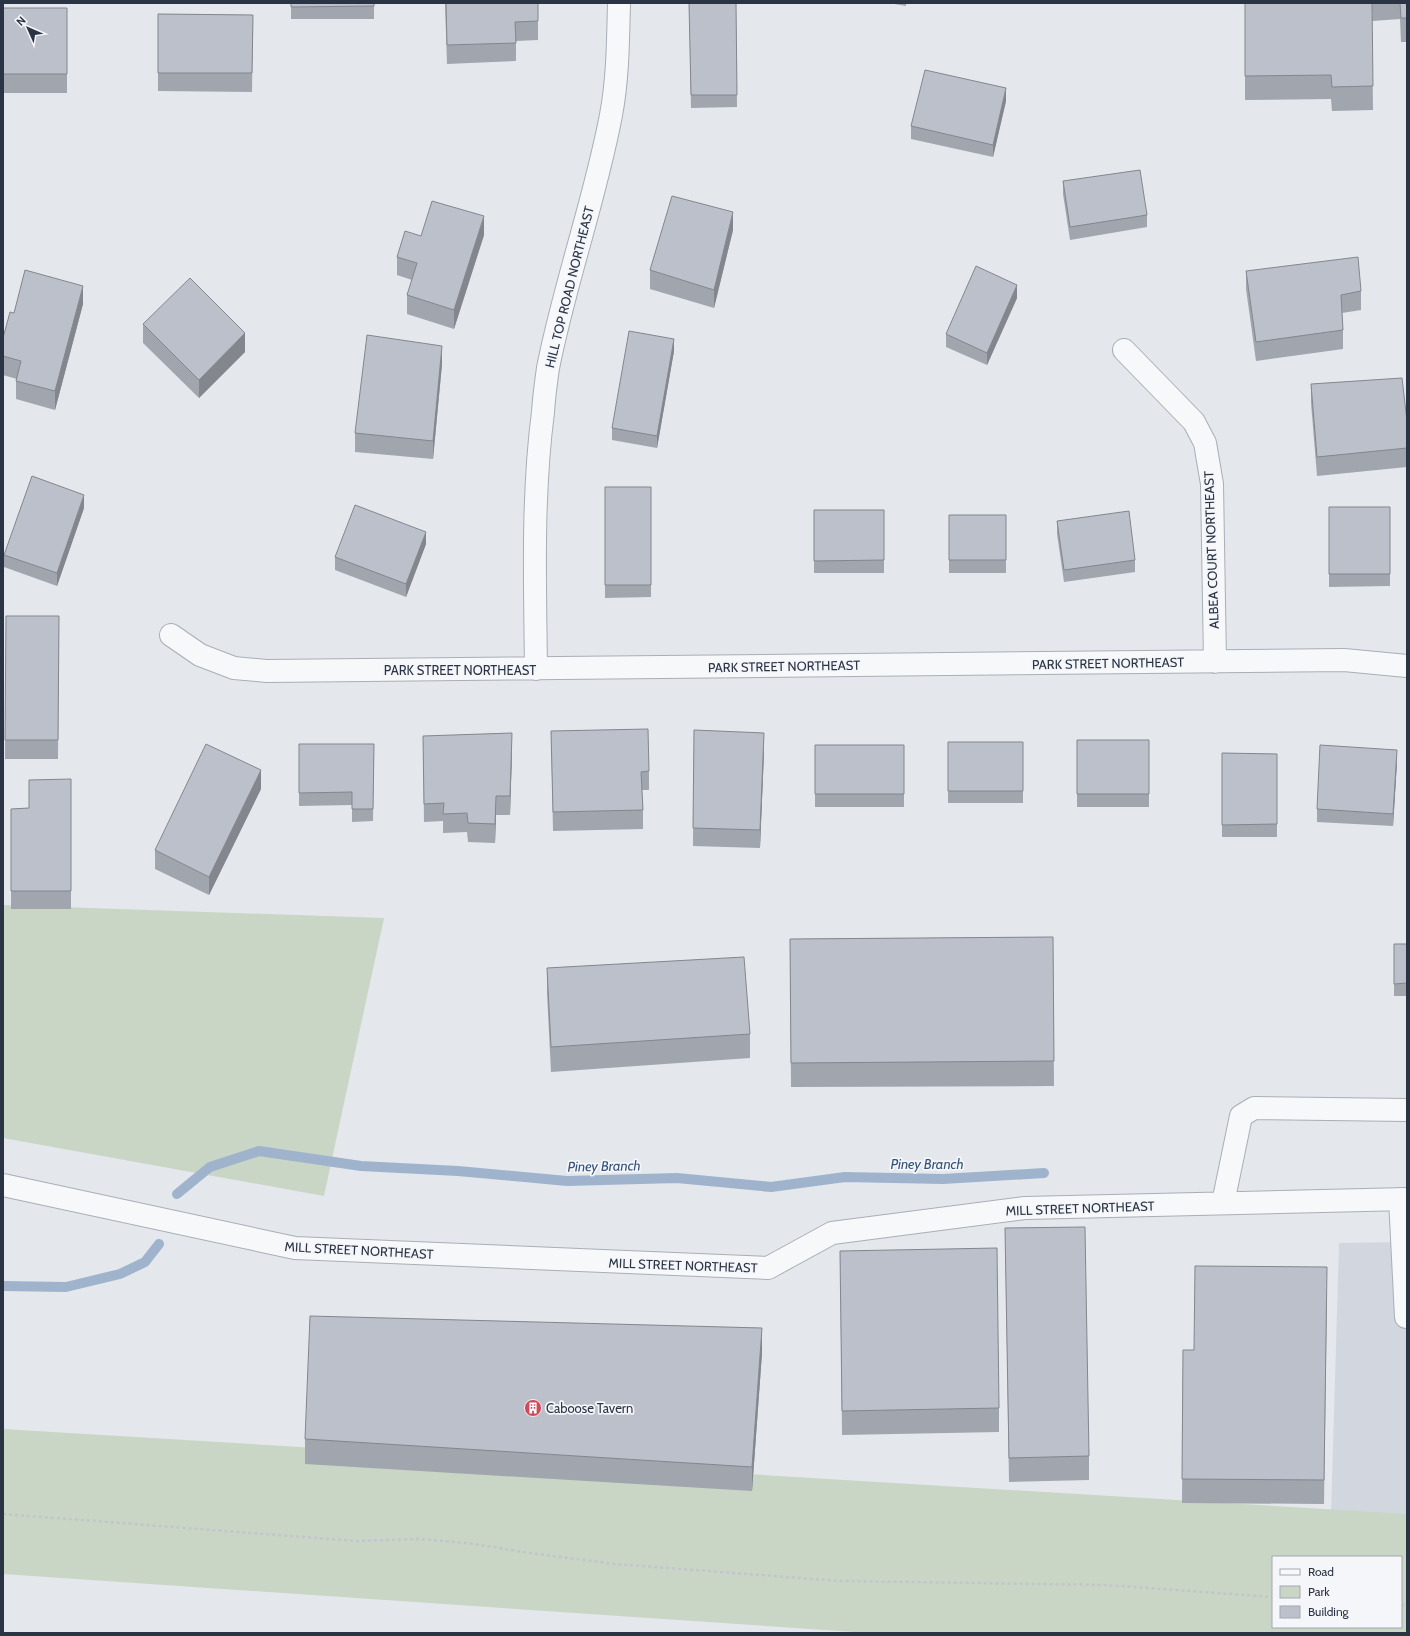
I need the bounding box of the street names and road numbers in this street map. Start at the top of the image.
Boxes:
street label: HILL TOP ROAD NORTHEAST [541,204,597,370]
street label: ALBEA COURT NORTHEAST [1200,471,1222,629]
street label: PARK STREET NORTHEAST [1032,654,1184,672]
street label: PARK STREET NORTHEAST [708,657,860,675]
street label: PARK STREET NORTHEAST [384,662,536,678]
street label: MILL STREET NORTHEAST [1005,1197,1155,1219]
street label: MILL STREET NORTHEAST [284,1238,434,1262]
street label: MILL STREET NORTHEAST [608,1254,758,1276]

